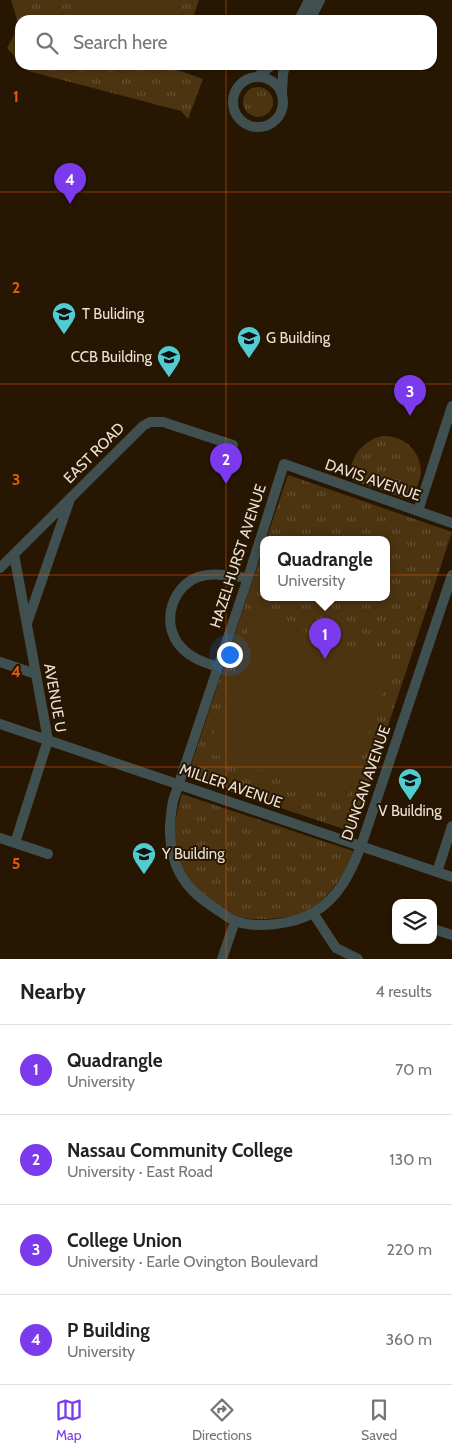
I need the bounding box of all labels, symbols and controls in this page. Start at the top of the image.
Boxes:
search box [15,15,437,70]
icon: search [33,29,61,57]
text: Search here [73,31,167,54]
text: 1 [13,87,19,106]
pin: 4 [54,163,86,204]
text: 2 [12,278,20,297]
school or university icon: T Buliding [51,301,77,335]
place label: T Buliding [82,305,145,323]
school or university icon: G Building [236,325,262,359]
place label: G Building [266,329,331,347]
school or university icon: CCB Building [156,344,182,378]
place label: CCB Building [71,348,153,366]
pin: 3 [394,375,426,416]
street label: EAST ROAD [60,419,128,487]
pin: 2 [210,443,242,484]
street label: DAVIS AVENUE [323,455,423,505]
text: 3 [12,470,20,489]
street label: HAZELHURST AVENUE [206,482,270,630]
popup [260,536,390,601]
text: Quadrangle [277,548,373,571]
text: University [277,571,345,590]
pin: 1 [309,618,341,659]
your location [217,642,243,668]
text: 4 [11,662,21,681]
street label: AVENUE U [40,662,70,734]
street label: DUNCAN AVENUE [338,723,394,843]
street label: MILLER AVENUE [177,760,285,812]
school or university icon: V Building [397,767,423,801]
place label: V Building [378,802,442,820]
school or university icon: Y Building [131,841,157,875]
place label: Y Building [161,845,225,863]
text: 5 [12,854,20,873]
map controls [392,899,437,944]
button: layers [392,899,437,944]
text: Nearby [20,979,86,1004]
text: 4 results [375,982,432,1001]
text: Quadrangle [67,1049,162,1072]
text: 1 [33,1060,39,1079]
text: 70 m [395,1060,432,1079]
text: University [67,1072,135,1091]
text: Nassau Community College [67,1139,293,1162]
text: 2 [32,1150,40,1169]
text: 130 m [389,1150,432,1169]
text: University · East Road [67,1162,213,1181]
text: College Union [67,1229,182,1252]
text: 3 [32,1240,40,1259]
text: 220 m [386,1240,432,1259]
text: University · Earle Ovington Boulevard [67,1252,318,1271]
text: P Building [67,1319,150,1342]
text: 4 [31,1330,41,1349]
text: 360 m [385,1330,432,1349]
text: University [67,1342,135,1361]
tab: Map [55,1396,83,1444]
tab: Directions [192,1396,252,1444]
tab: Saved [361,1396,397,1444]

